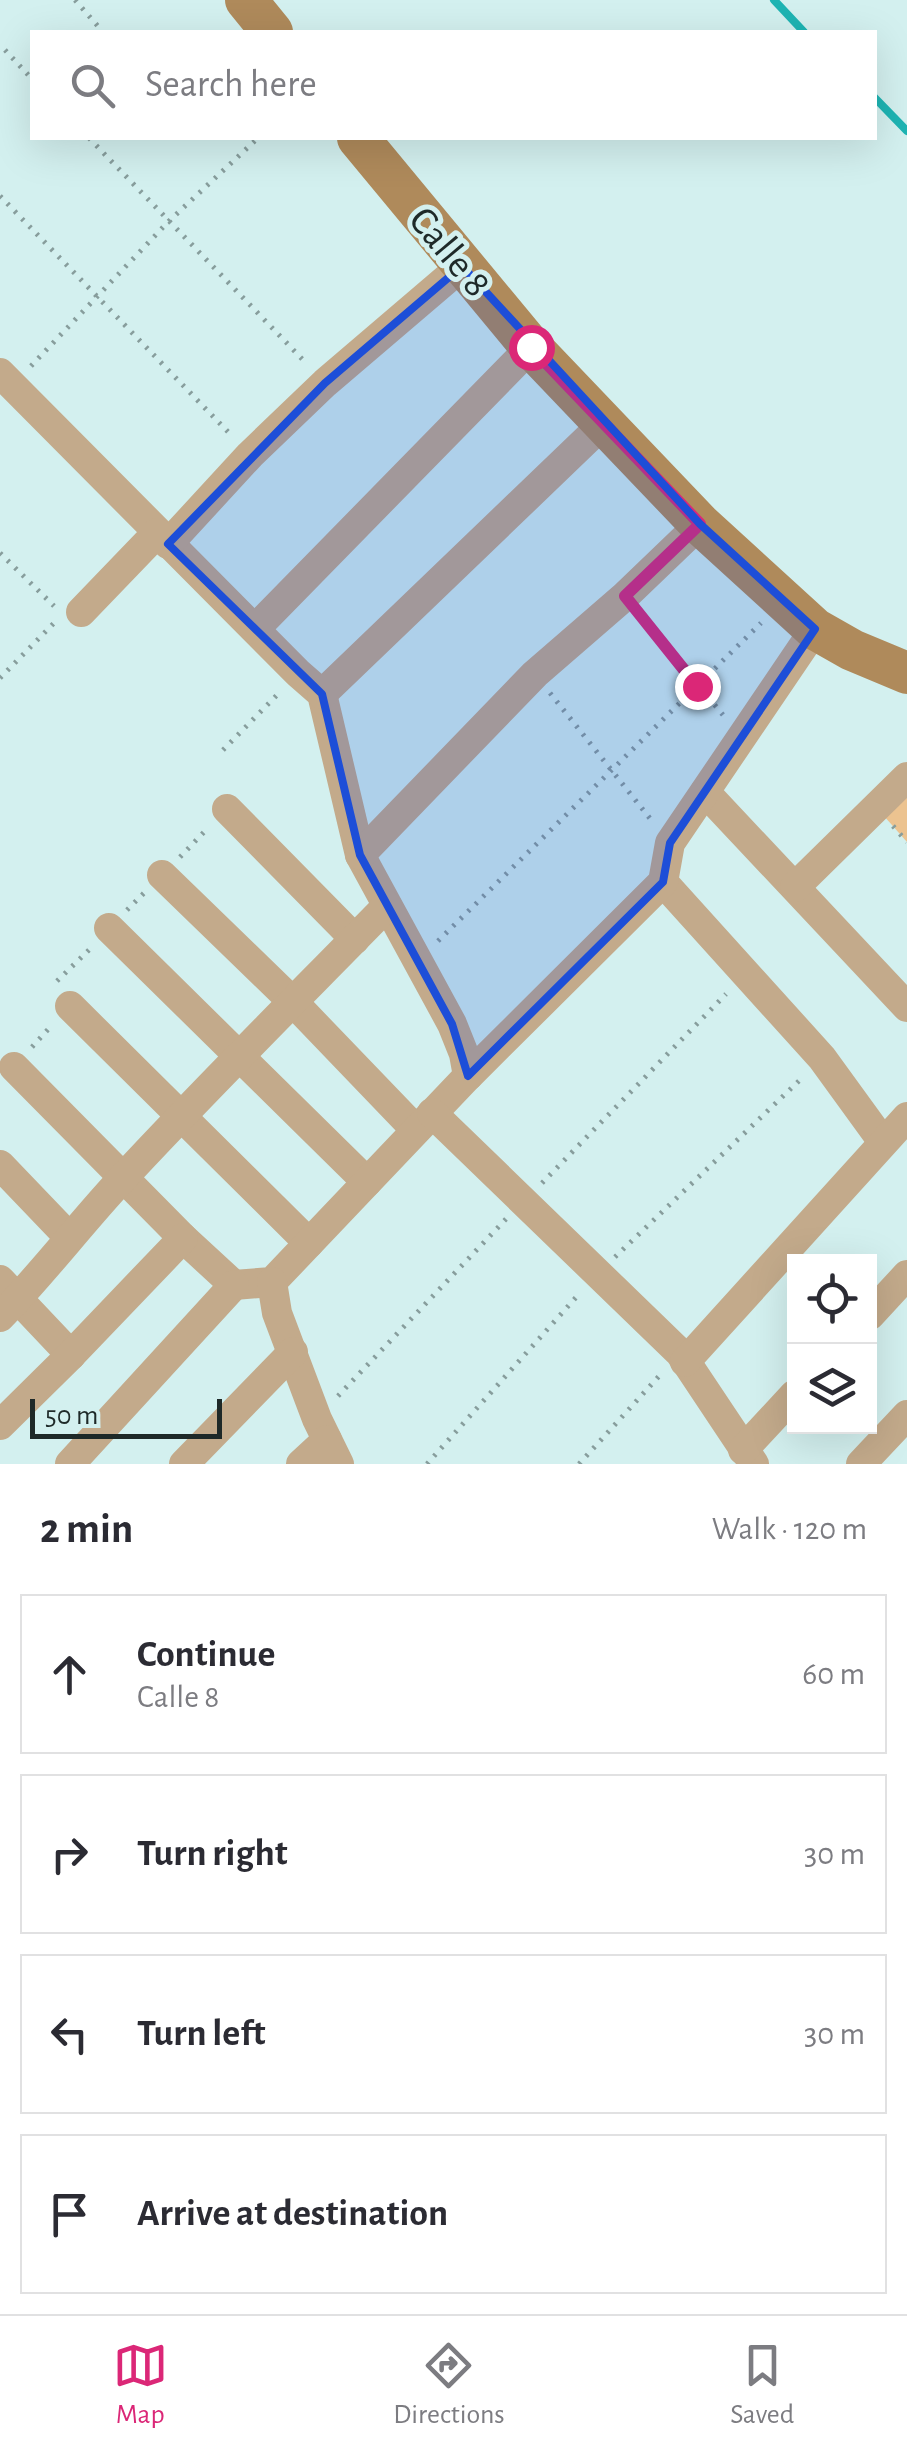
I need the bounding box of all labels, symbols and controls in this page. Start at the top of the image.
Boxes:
search box [30,30,877,140]
icon: search [65,58,120,113]
text: Search here [145,66,317,104]
street label: Calle 8 [401,200,498,305]
route start [509,325,555,371]
route end [675,664,721,710]
map controls [787,1254,877,1434]
button: locate [787,1254,877,1344]
button: layers [787,1344,877,1434]
scale bar [30,1394,222,1438]
text: 50 m [45,1402,99,1430]
text: 2 min [40,1508,133,1550]
text: Walk · 120 m [712,1513,867,1545]
text: Continue [137,1636,275,1674]
icon: ahead [42,1647,97,1702]
text: 60 m [802,1658,865,1690]
text: Calle 8 [137,1681,219,1713]
icon: right [42,1827,97,1882]
text: Turn right [137,1835,287,1873]
text: 30 m [804,1838,865,1870]
icon: left [42,2007,97,2062]
text: Turn left [137,2015,265,2053]
text: 30 m [804,2018,865,2050]
icon: arrive [42,2187,97,2242]
text: Arrive at destination [137,2195,448,2233]
tab: Map [113,2338,168,2432]
tab: Directions [393,2338,505,2432]
tab: Saved [730,2338,794,2432]

